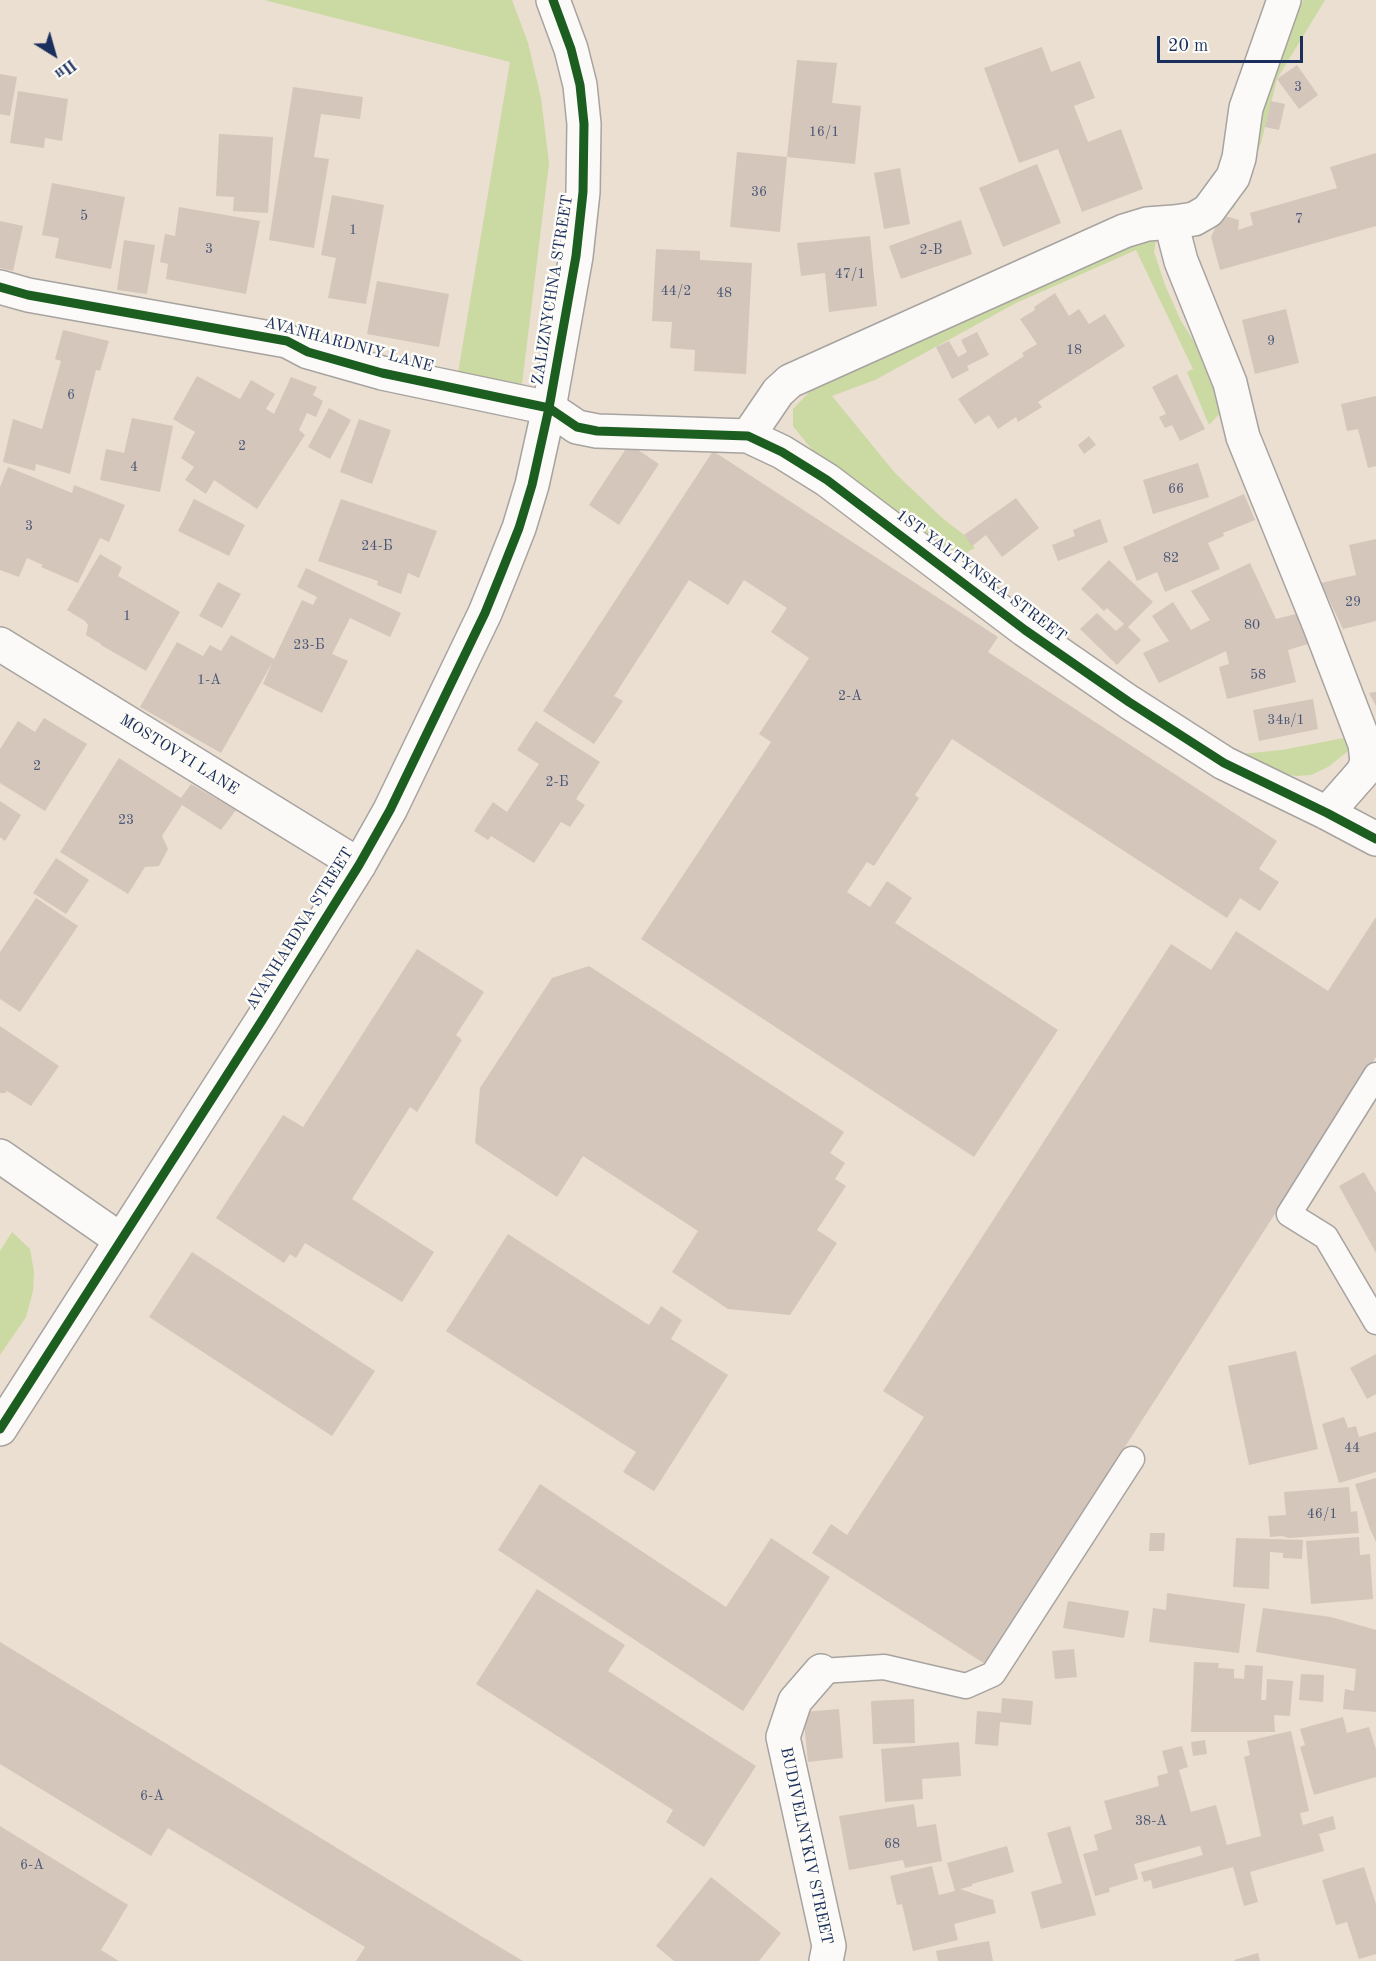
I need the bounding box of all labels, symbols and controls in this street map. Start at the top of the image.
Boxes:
north arrow [24,24,84,84]
scale bar [1160,24,1306,62]
text: 20 m [1168,37,1208,55]
text: Пн [51,55,78,81]
house number: 3 [1294,79,1302,95]
house number: 16/1 [809,124,839,140]
house number: 36 [751,184,767,200]
street label: ZALIZNYCHNA STREET [528,194,578,386]
house number: 5 [80,208,88,224]
house number: 7 [1295,211,1303,227]
house number: 1 [349,222,357,238]
house number: 3 [205,241,213,257]
house number: 2-В [920,242,942,258]
house number: 47/1 [835,266,865,282]
house number: 44/2 [661,283,691,299]
house number: 48 [716,285,732,301]
street label: AVANHARDNIY LANE [262,313,436,377]
house number: 9 [1267,333,1275,349]
house number: 18 [1066,342,1082,358]
house number: 6 [67,387,75,403]
house number: 2 [238,438,246,454]
house number: 4 [130,459,138,475]
house number: 66 [1168,481,1184,497]
street label: 1ST YALTYNSKA STREET [892,506,1070,646]
house number: 3 [25,518,33,534]
house number: 24-Б [361,538,393,554]
house number: 82 [1163,550,1179,566]
house number: 29 [1345,594,1361,610]
house number: 1 [123,608,131,624]
house number: 80 [1244,617,1260,633]
house number: 23-Б [293,637,325,653]
house number: 58 [1250,667,1266,683]
house number: 1-А [197,672,221,688]
house number: 2-А [838,688,862,704]
street label: MOSTOVYI LANE [116,711,242,799]
house number: 34в/1 [1267,712,1305,728]
house number: 2 [33,758,41,774]
house number: 2-Б [545,774,569,790]
house number: 23 [118,812,134,828]
street label: AVANHARDNA STREET [242,844,358,1014]
house number: 44 [1344,1440,1360,1456]
house number: 46/1 [1307,1506,1337,1522]
street label: BUDIVELNYKIV STREET [776,1745,836,1947]
house number: 6-А [140,1788,164,1804]
house number: 38-А [1135,1813,1167,1829]
house number: 68 [884,1836,900,1852]
house number: 6-А [20,1857,44,1873]

